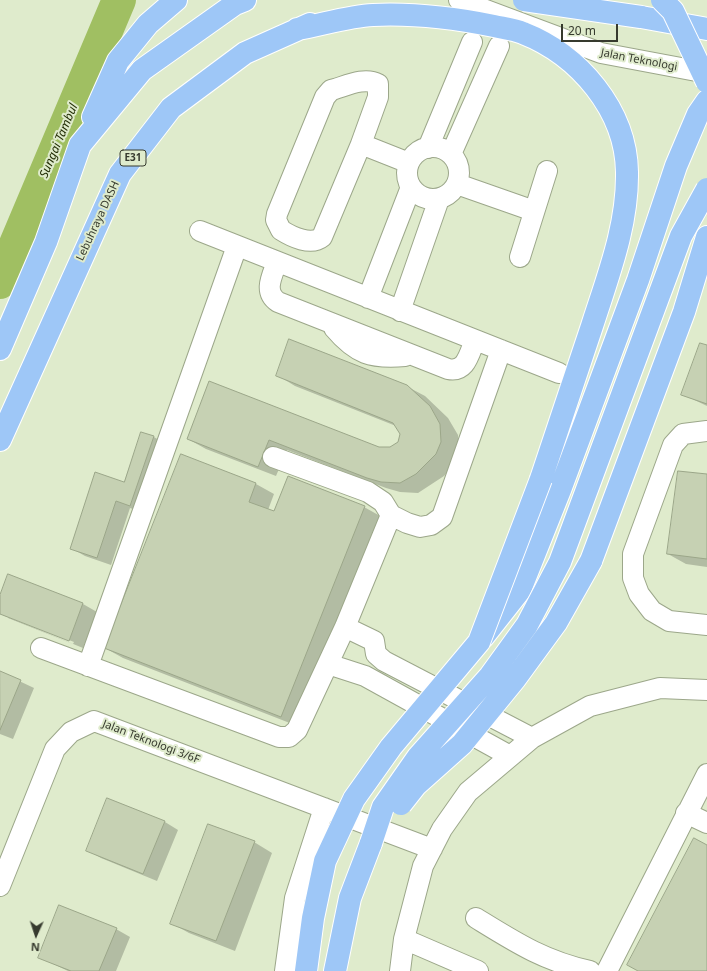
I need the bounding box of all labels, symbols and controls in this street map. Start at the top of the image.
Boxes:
scale bar [563,16,620,42]
text: 20 m [568,22,596,39]
street label: Jalan Teknologi [600,46,678,74]
water label: Sungai Tambul [37,102,81,180]
road number: E31 [120,150,146,166]
street label: Lebuhraya DASH [74,179,122,263]
street label: Jalan Teknologi 3/6F [101,717,201,767]
north arrow [16,915,56,955]
text: N [30,940,40,955]

